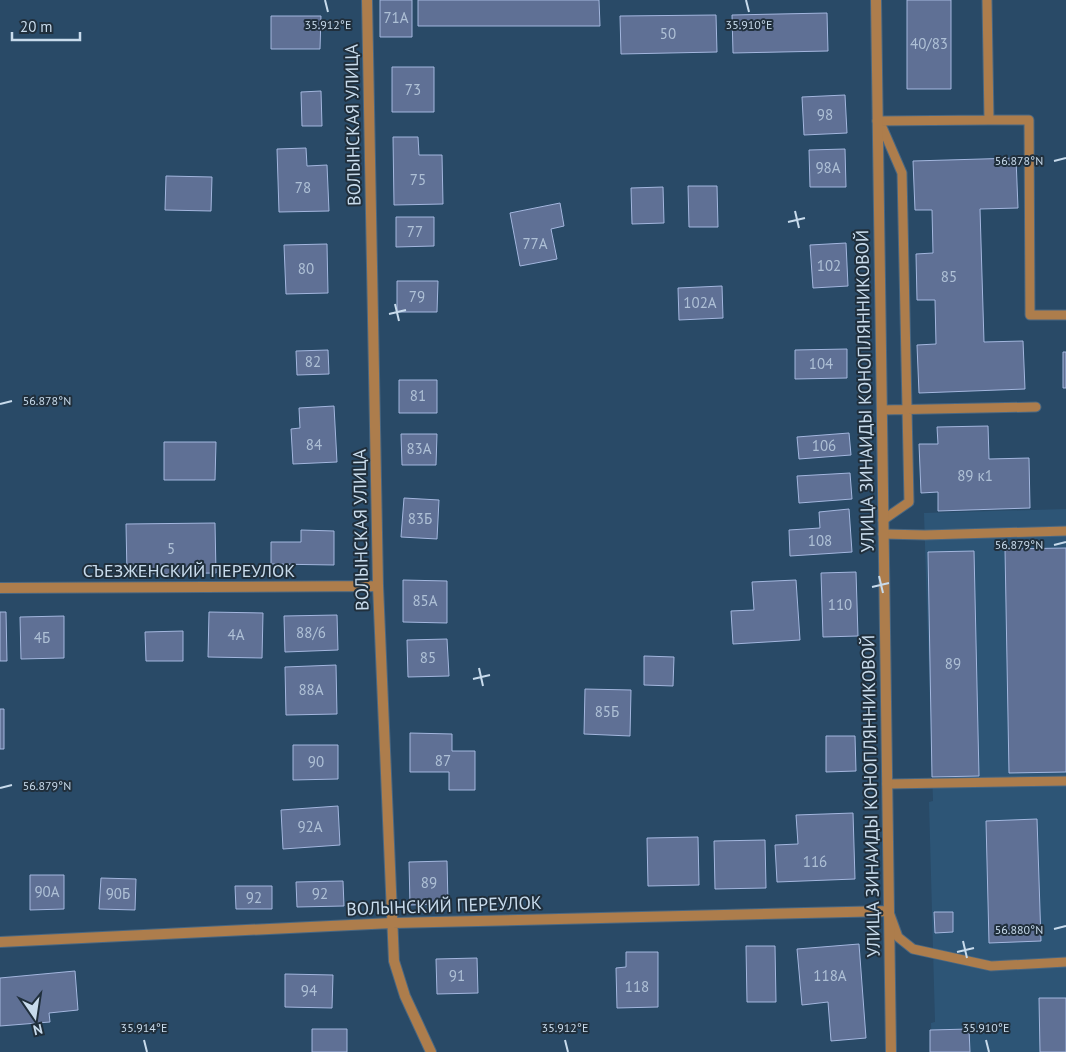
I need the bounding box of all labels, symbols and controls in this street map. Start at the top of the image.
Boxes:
house number: 71А [383,8,409,27]
scale bar [12,10,80,42]
text: 20 m [20,17,53,36]
text: 35.912°E [305,17,351,32]
text: 35.910°E [726,17,772,32]
house number: 50 [660,24,676,43]
house number: 40/83 [910,34,948,53]
street label: ВОЛЫНСКАЯ УЛИЦА [340,43,365,206]
house number: 73 [405,80,421,99]
house number: 98 [817,105,833,124]
text: 56.878°N [995,153,1043,168]
house number: 98А [815,158,841,177]
house number: 75 [410,170,426,189]
house number: 78 [295,178,311,197]
house number: 77 [407,222,423,241]
street label: УЛИЦА ЗИНАИДЫ КОНОПЛЯННИКОВОЙ [850,230,879,552]
house number: 77А [522,234,548,253]
house number: 102 [817,256,841,275]
house number: 80 [298,259,314,278]
house number: 85 [941,267,957,286]
house number: 79 [409,287,425,306]
house number: 102А [683,293,717,312]
house number: 82 [305,352,321,371]
house number: 104 [809,354,833,373]
house number: 81 [410,386,426,405]
text: 56.878°N [23,393,71,408]
house number: 84 [306,435,322,454]
house number: 106 [812,436,836,455]
house number: 83А [406,439,432,458]
street label: ВОЛЫНСКАЯ УЛИЦА [348,448,373,611]
house number: 89 к1 [957,466,993,485]
house number: 83Б [408,509,432,528]
house number: 108 [808,531,832,550]
text: 56.879°N [995,537,1043,552]
house number: 5 [167,539,175,558]
street label: СЪЕЗЖЕНСКИЙ ПЕРЕУЛОК [83,559,295,582]
house number: 85А [412,591,438,610]
house number: 110 [828,595,852,614]
house number: 88/6 [296,623,326,642]
house number: 4А [228,625,245,644]
house number: 4Б [34,628,50,647]
street label: УЛИЦА ЗИНАИДЫ КОНОПЛЯННИКОВОЙ [856,635,885,957]
house number: 85 [420,648,436,667]
house number: 89 [945,654,961,673]
house number: 88А [298,680,324,699]
house number: 85Б [595,702,619,721]
house number: 87 [435,751,451,770]
house number: 90 [308,752,324,771]
text: 56.879°N [23,778,71,793]
house number: 92А [297,817,323,836]
house number: 116 [803,852,827,871]
house number: 89 [421,873,437,892]
house number: 90А [34,882,60,901]
house number: 90Б [106,884,130,903]
house number: 92 [312,884,328,903]
house number: 92 [246,888,262,907]
street label: ВОЛЫНСКИЙ ПЕРЕУЛОК [346,891,542,920]
text: 56.880°N [995,922,1043,937]
house number: 91 [449,966,465,985]
house number: 118А [813,966,847,985]
house number: 118 [625,977,649,996]
house number: 94 [301,981,317,1000]
north arrow [10,992,60,1042]
text: N [31,1020,44,1039]
text: 35.914°E [121,1020,167,1035]
text: 35.912°E [542,1020,588,1035]
text: 35.910°E [963,1020,1009,1035]

